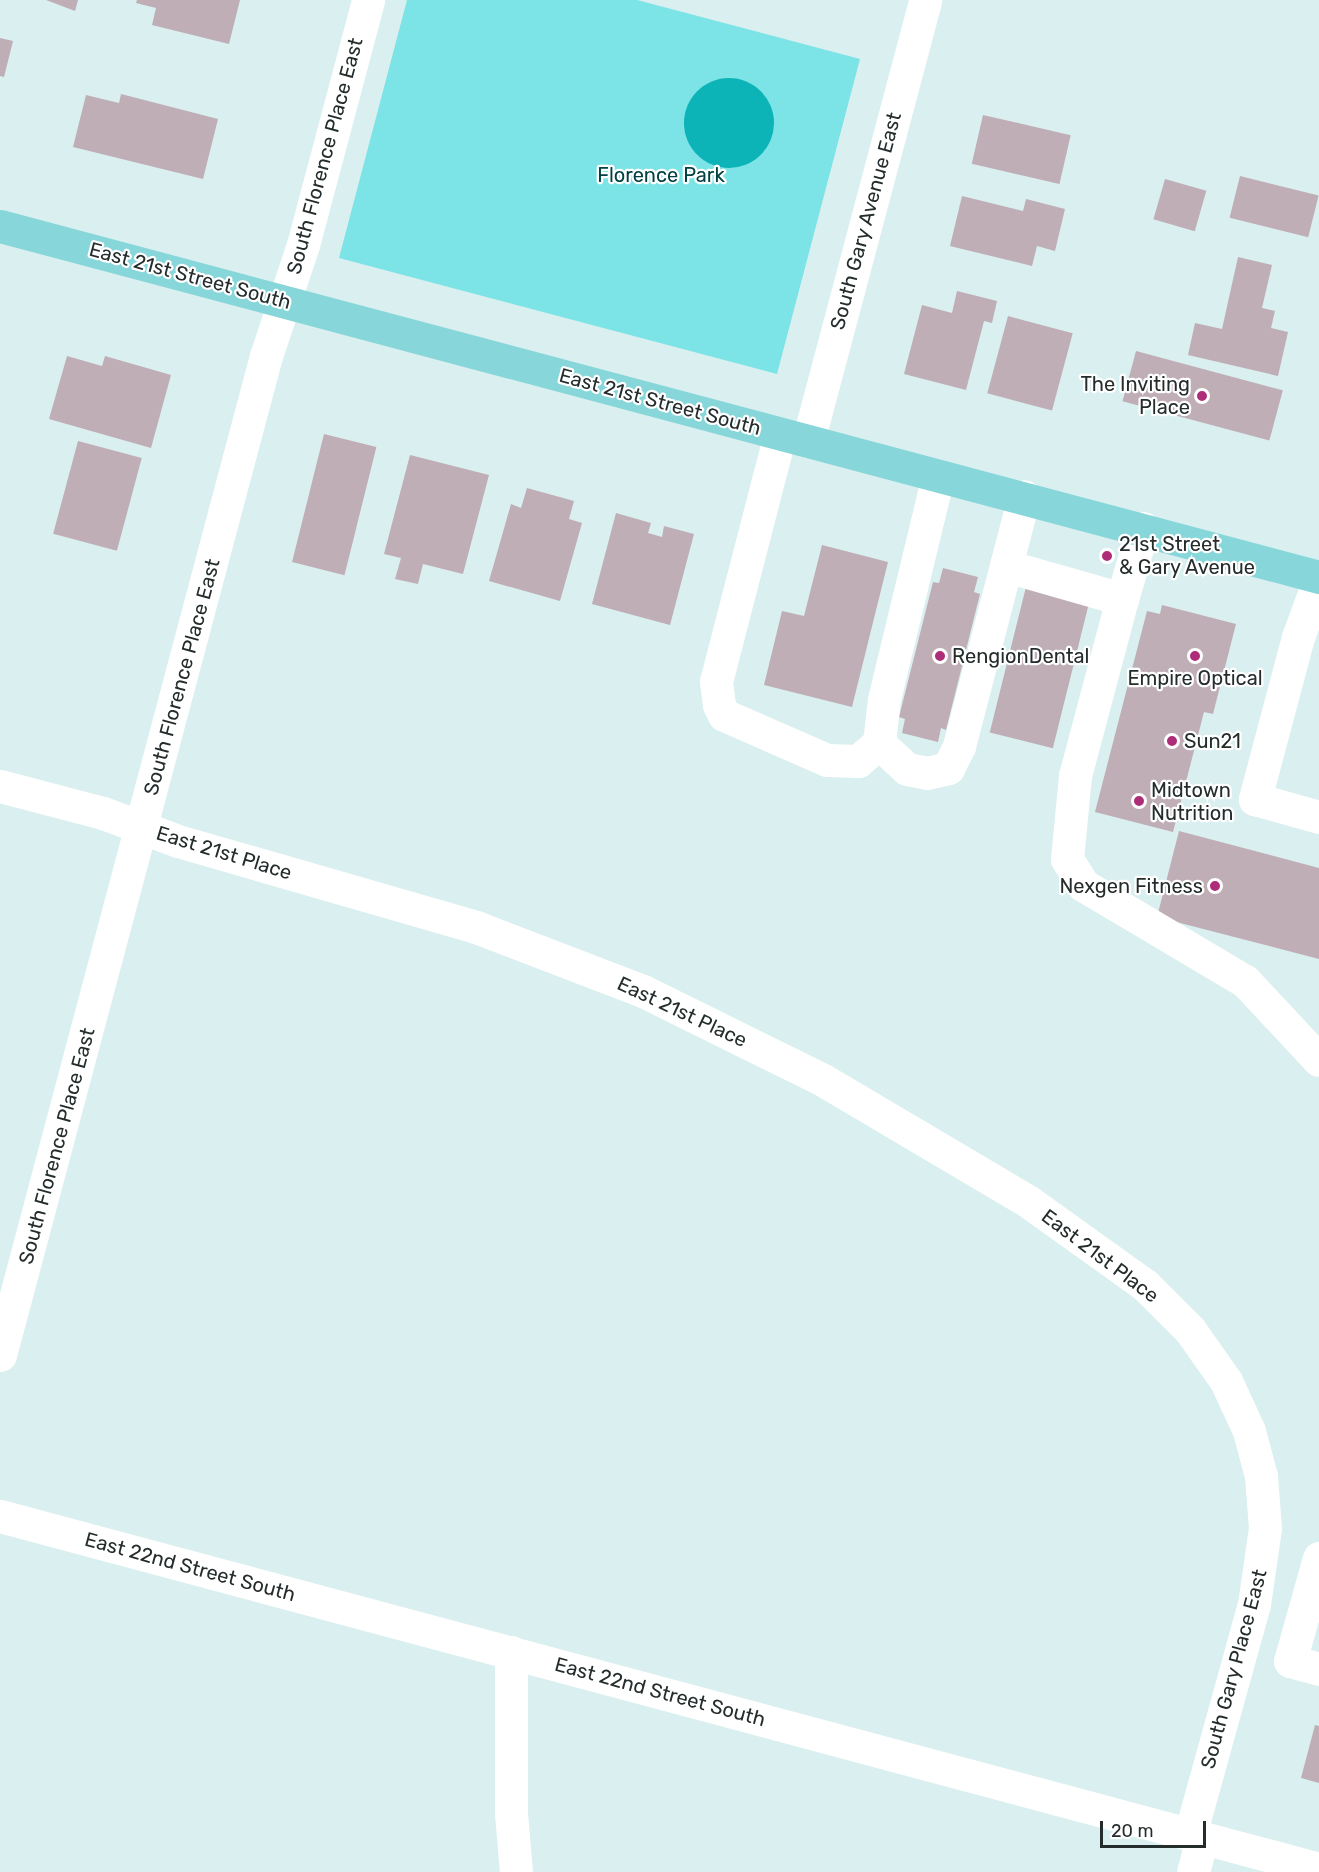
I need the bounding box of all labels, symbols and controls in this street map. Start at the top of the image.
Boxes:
street label: South Florence Place East [282,35,368,277]
street label: South Gary Avenue East [825,109,907,333]
park label: Florence Park [597,163,725,187]
street label: East 21st Street South [86,237,294,315]
street label: East 21st Street South [556,363,764,441]
place label: The Inviting Place [1081,372,1190,419]
marker: The Inviting Place [1195,389,1209,403]
place label: 21st Street & Gary Avenue [1119,532,1256,579]
marker: 21st Street & Gary Avenue [1100,549,1114,563]
street label: South Florence Place East [139,556,225,798]
place label: RengionDental [952,644,1089,668]
marker: RengionDental [933,649,947,663]
marker: Empire Optical [1188,649,1202,663]
place label: Empire Optical [1127,666,1263,690]
place label: Sun21 [1184,729,1241,753]
marker: Sun21 [1165,734,1179,748]
place label: Midtown Nutrition [1151,778,1233,825]
marker: Midtown Nutrition [1132,794,1146,808]
street label: East 21st Place [153,821,295,885]
place label: Nexgen Fitness [1059,874,1203,898]
marker: Nexgen Fitness [1208,879,1222,893]
street label: East 21st Place [613,971,751,1053]
street label: South Florence Place East [14,1025,100,1267]
street label: East 21st Place [1037,1204,1163,1308]
street label: East 22nd Street South [82,1527,298,1607]
street label: South Gary Place East [1196,1566,1272,1772]
street label: East 22nd Street South [552,1652,768,1732]
scale bar [1103,1809,1210,1847]
text: 20 m [1111,1820,1153,1842]

